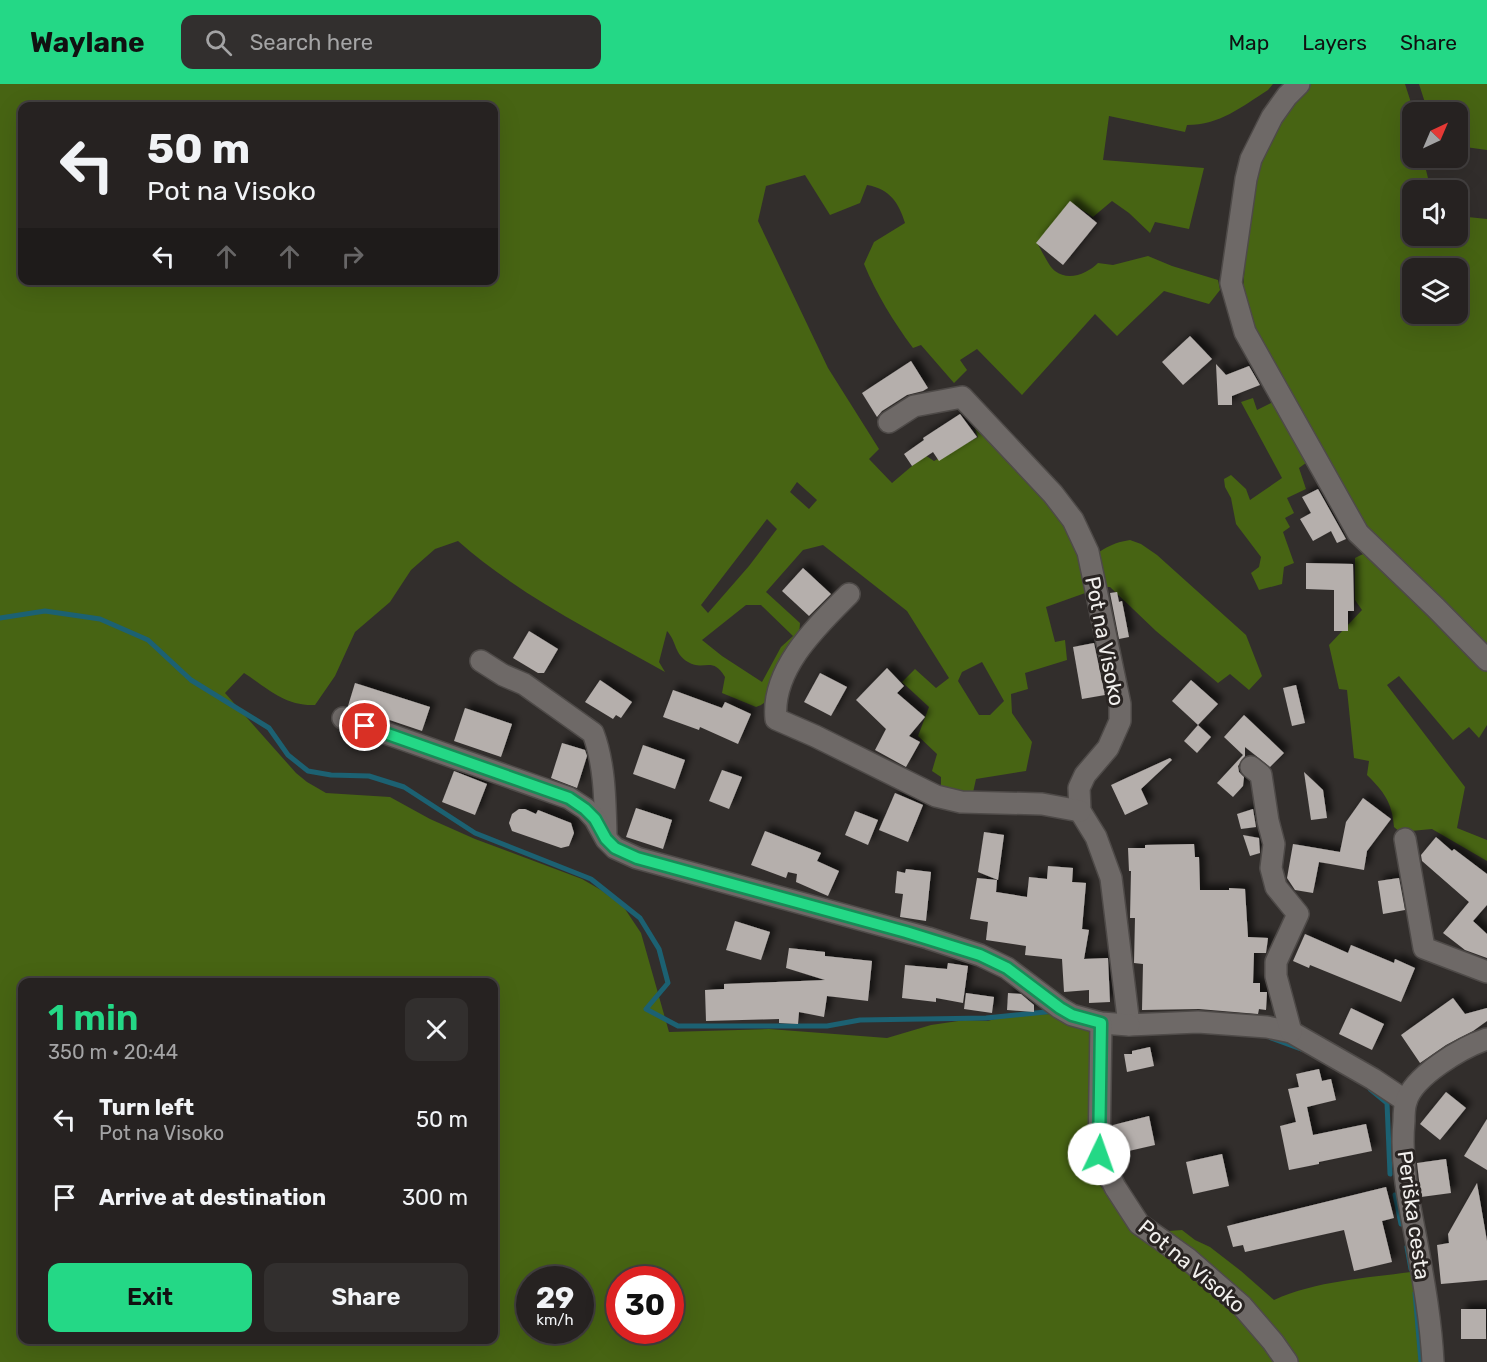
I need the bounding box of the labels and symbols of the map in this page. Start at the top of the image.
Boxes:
north arrow [1402,102,1468,168]
street label: Pot na Visoko [1080,574,1130,708]
pin [339,700,390,751]
position arrow [1067,1122,1131,1186]
street label: Periška cesta [1393,1149,1435,1281]
street label: Pot na Visoko [1134,1214,1250,1318]
speed limit sign: 30 [606,1266,684,1344]

